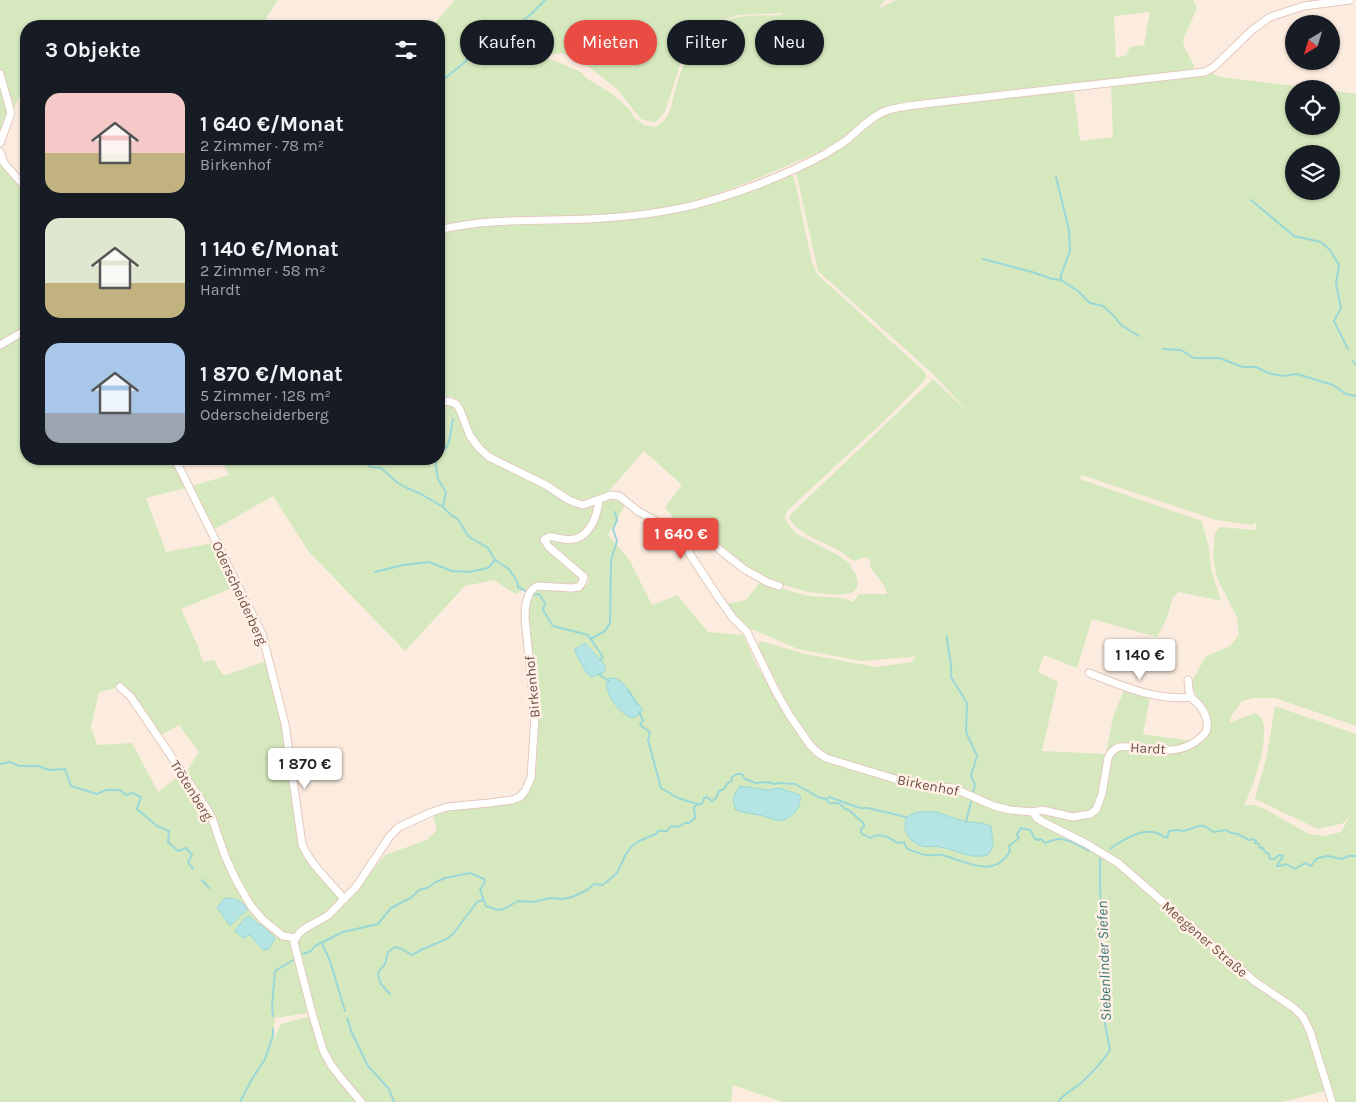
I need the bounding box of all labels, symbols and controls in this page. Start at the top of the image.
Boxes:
north arrow [1285,15,1340,70]
map controls [1285,15,1340,200]
chip: Kaufen [460,20,554,65]
chip: Mieten [564,20,657,65]
chip: Filter [667,20,745,65]
chip: Neu [755,20,824,65]
icon: filters [392,36,420,64]
text: 3 Objekte [45,38,141,62]
button: locate [1285,80,1340,135]
text: 1 640 €/Monat [200,112,344,136]
icon: home [85,113,145,173]
text: 2 Zimmer · 78 m² [200,136,324,155]
button: layers [1285,145,1340,200]
text: Birkenhof [200,155,271,174]
text: 1 140 €/Monat [200,237,338,261]
icon: home [85,238,145,298]
text: 2 Zimmer · 58 m² [200,261,326,280]
text: Hardt [200,280,241,299]
text: 1 870 €/Monat [200,362,343,386]
icon: home [85,363,145,423]
text: 5 Zimmer · 128 m² [200,386,331,405]
text: Oderscheiderberg [200,405,329,424]
pin: 1 640 € [635,518,727,560]
text: 1 640 € [654,524,708,543]
street label: Oderscheiderberg [208,539,271,648]
pin: 1 140 € [1094,638,1186,681]
text: 1 140 € [1115,645,1165,664]
street label: Birkenhof [521,655,544,719]
street label: Hardt [1130,739,1166,758]
pin: 1 870 € [259,748,351,790]
text: 1 870 € [279,754,331,773]
street label: Trötenberg [166,757,217,824]
street label: Birkenhof [896,771,960,800]
street label: Meegener Straße [1158,898,1251,981]
water label: Siebenlinder Siefen [1093,901,1115,1021]

